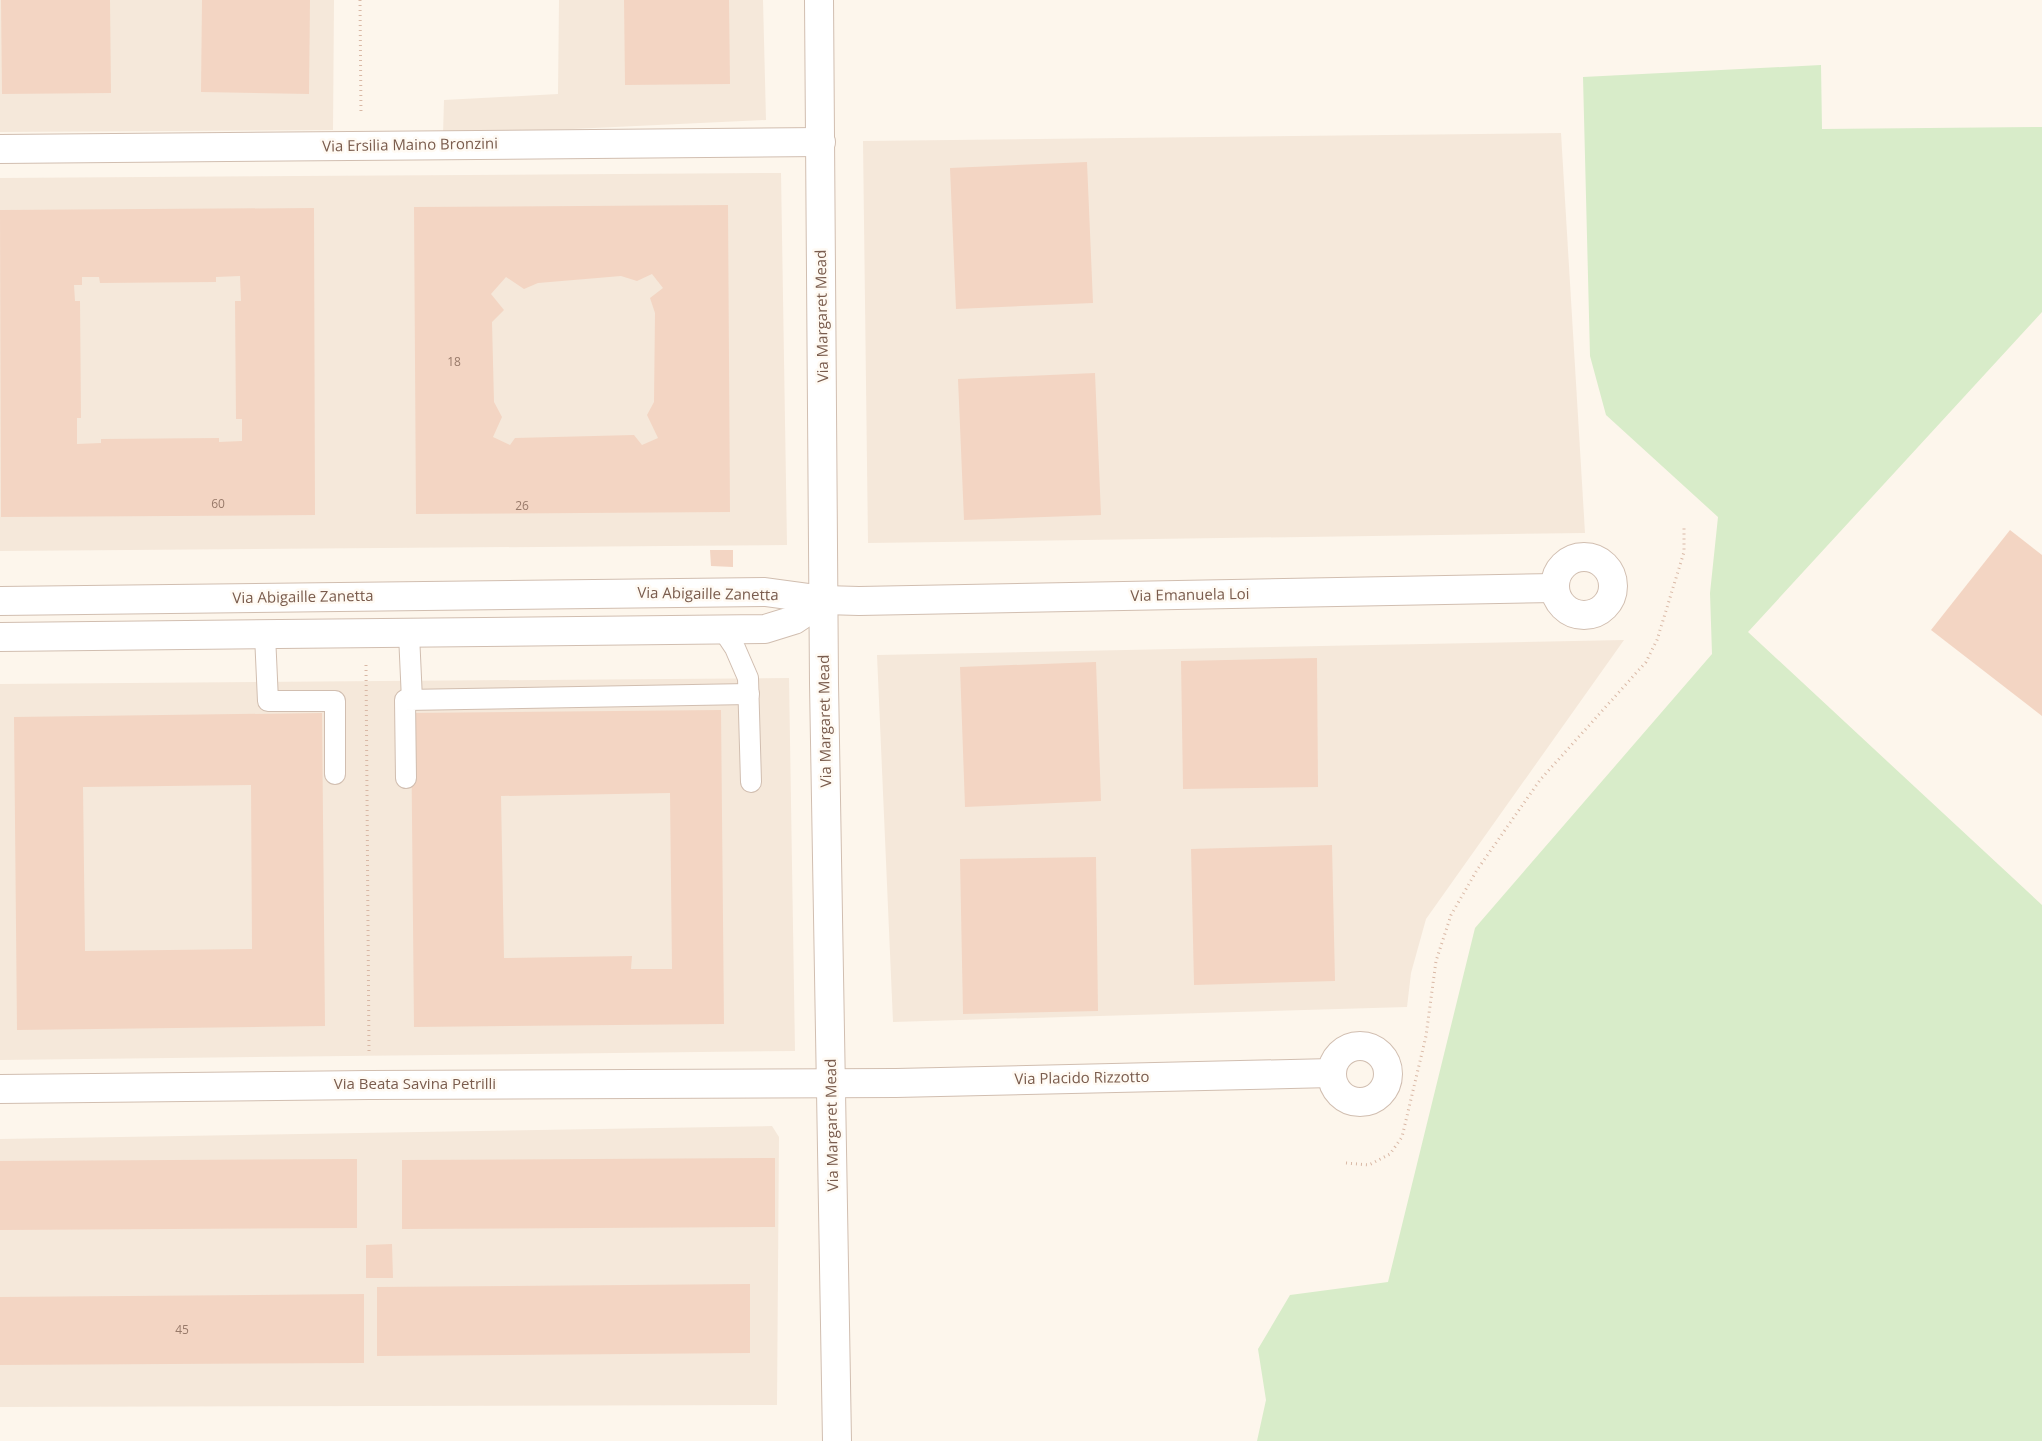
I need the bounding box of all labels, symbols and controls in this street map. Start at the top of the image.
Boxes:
street label: Via Ersilia Maino Bronzini [322,132,498,156]
street label: Via Margaret Mead [810,250,832,382]
house number: 18 [447,353,461,370]
house number: 60 [211,495,225,512]
house number: 26 [515,497,529,514]
street label: Via Abigaille Zanetta [637,582,779,604]
street label: Via Emanuela Loi [1130,583,1250,605]
street label: Via Abigaille Zanetta [232,585,374,607]
street label: Via Margaret Mead [813,655,835,787]
street label: Via Margaret Mead [820,1059,842,1191]
street label: Via Placido Rizzotto [1014,1066,1150,1088]
street label: Via Beata Savina Petrilli [334,1073,496,1093]
house number: 45 [175,1321,189,1338]

